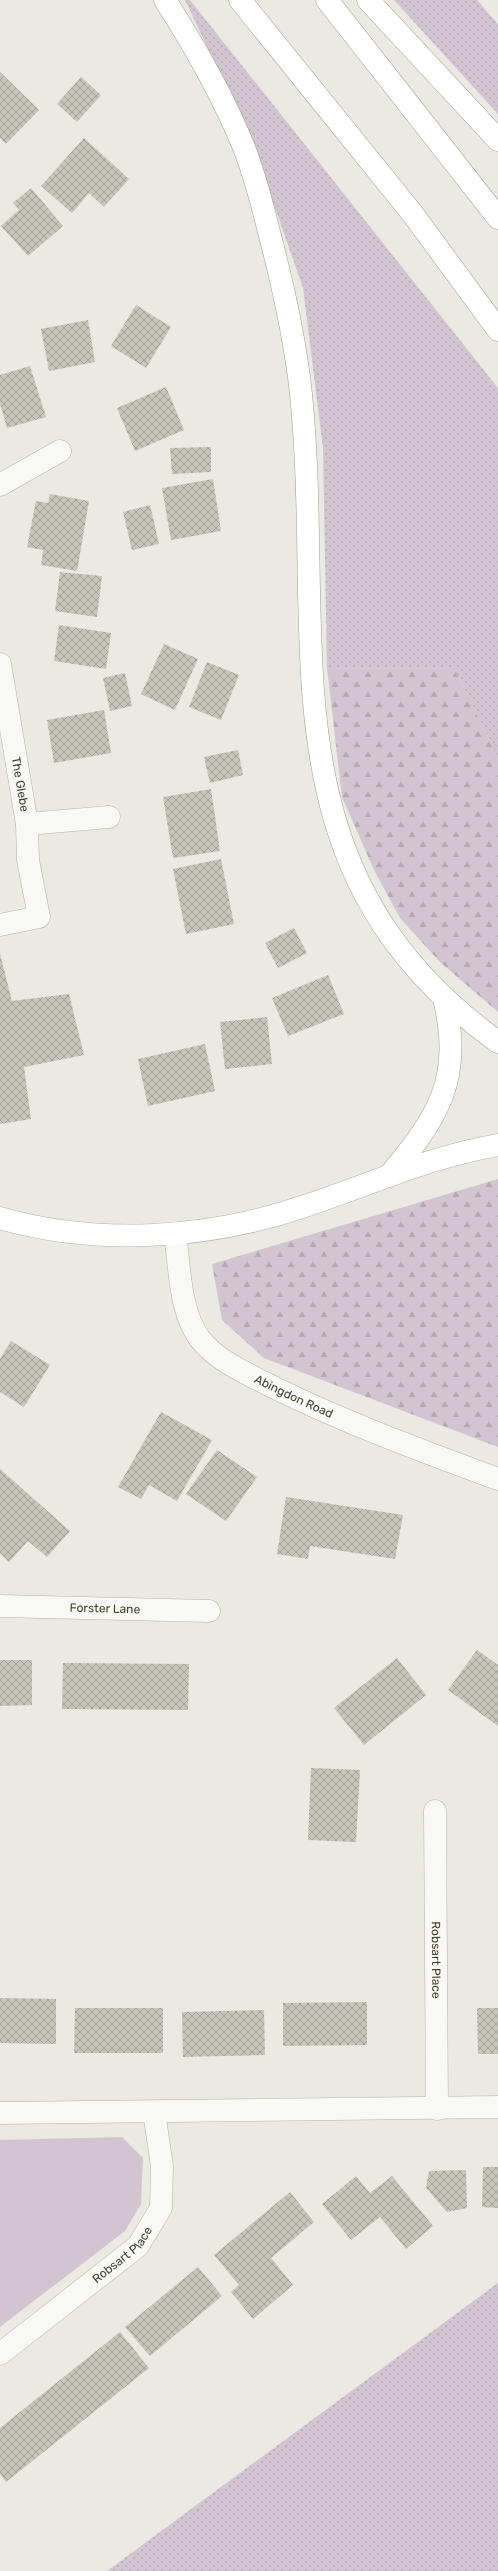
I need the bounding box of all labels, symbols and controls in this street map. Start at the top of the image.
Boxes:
street label: The Glebe [9,756,32,813]
street label: Abingdon Road [252,1372,335,1421]
street label: Forster Lane [70,1601,141,1616]
street label: Robsart Place [429,1921,443,1999]
street label: Robsart Place [90,2224,155,2286]

